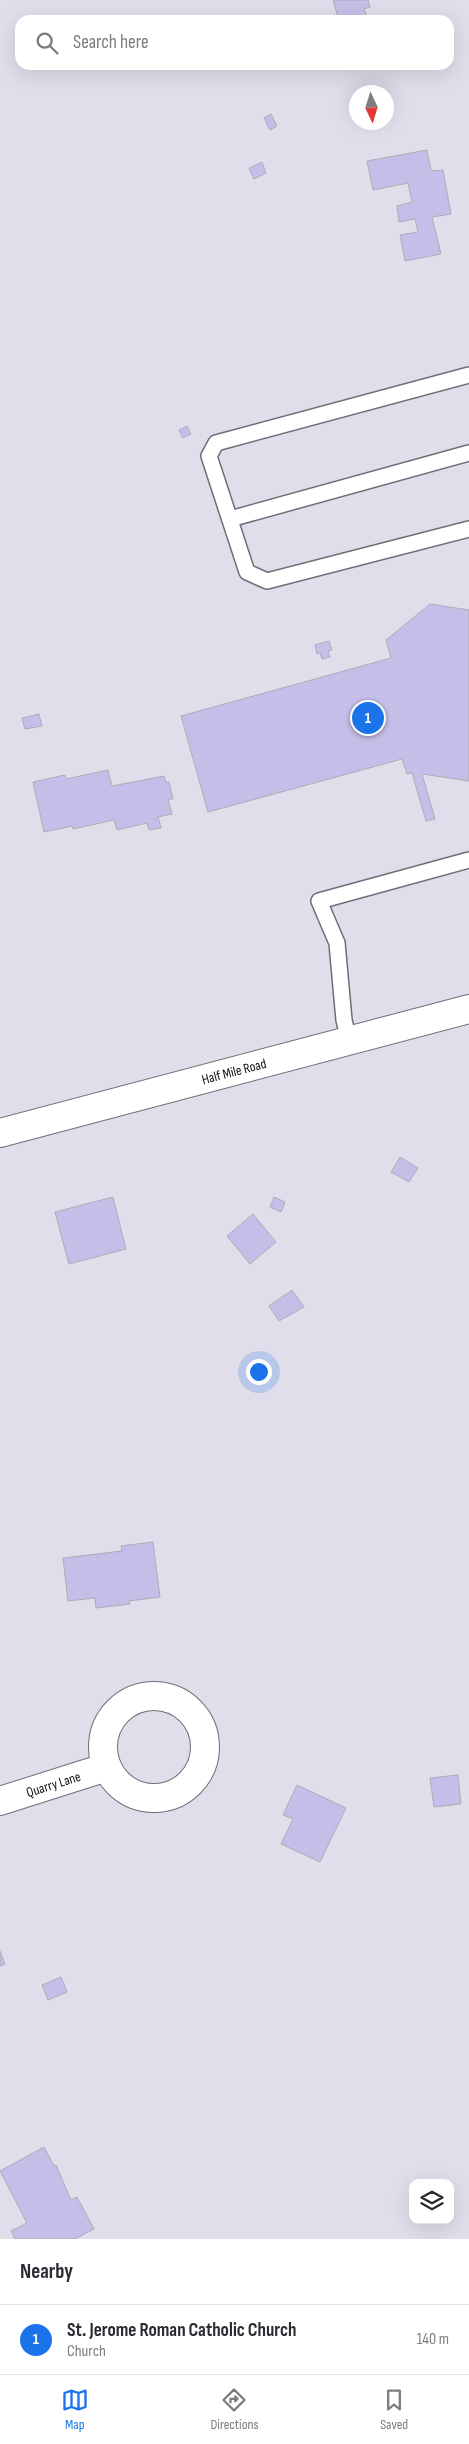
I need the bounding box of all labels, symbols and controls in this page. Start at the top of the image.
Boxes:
search box [15,15,454,70]
icon: search [33,29,61,57]
text: Search here [73,31,149,54]
north arrow [349,85,394,130]
pin: 1 [352,699,384,737]
street label: Half Mile Road [200,1054,268,1088]
your location [246,1359,272,1385]
street label: Quarry Lane [24,1767,83,1801]
map controls [409,2179,454,2224]
button: layers [409,2179,454,2224]
text: Nearby [20,2259,73,2284]
text: St. Jerome Roman Catholic Church [67,2319,297,2342]
text: 1 [33,2330,39,2349]
text: 140 m [417,2330,449,2349]
text: Church [67,2342,106,2361]
tab: Map [61,2386,89,2433]
tab: Directions [210,2386,259,2433]
tab: Saved [380,2386,408,2433]

